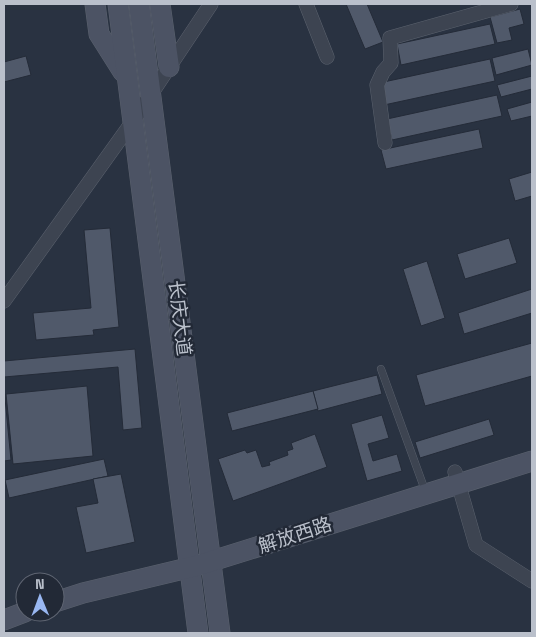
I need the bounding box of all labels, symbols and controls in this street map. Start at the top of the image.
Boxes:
street label: 长庆大道 [163,279,197,357]
street label: 解放西路 [255,511,335,559]
north arrow [15,572,65,622]
text: N [35,575,45,593]

